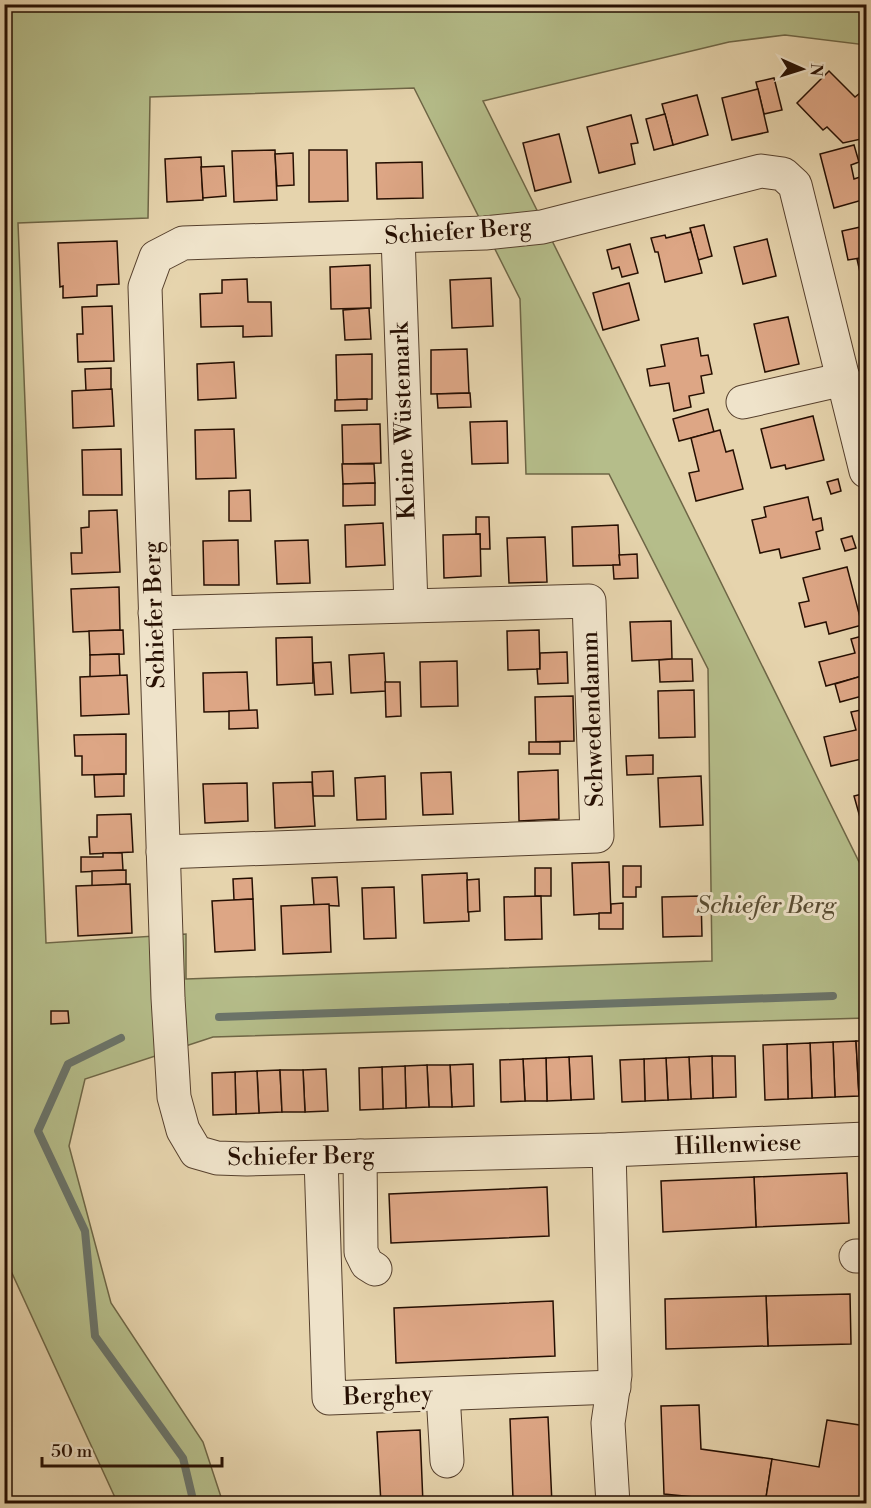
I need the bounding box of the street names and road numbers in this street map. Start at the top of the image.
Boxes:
street label: Schiefer Berg [383,212,533,252]
street label: Kleine Wüstemark [386,320,422,520]
street label: Schiefer Berg [137,540,173,689]
street label: Schwedendamm [575,630,611,808]
street label: Hillenwiese [674,1128,802,1162]
street label: Schiefer Berg [227,1141,375,1173]
street label: Berghey [342,1379,434,1413]

